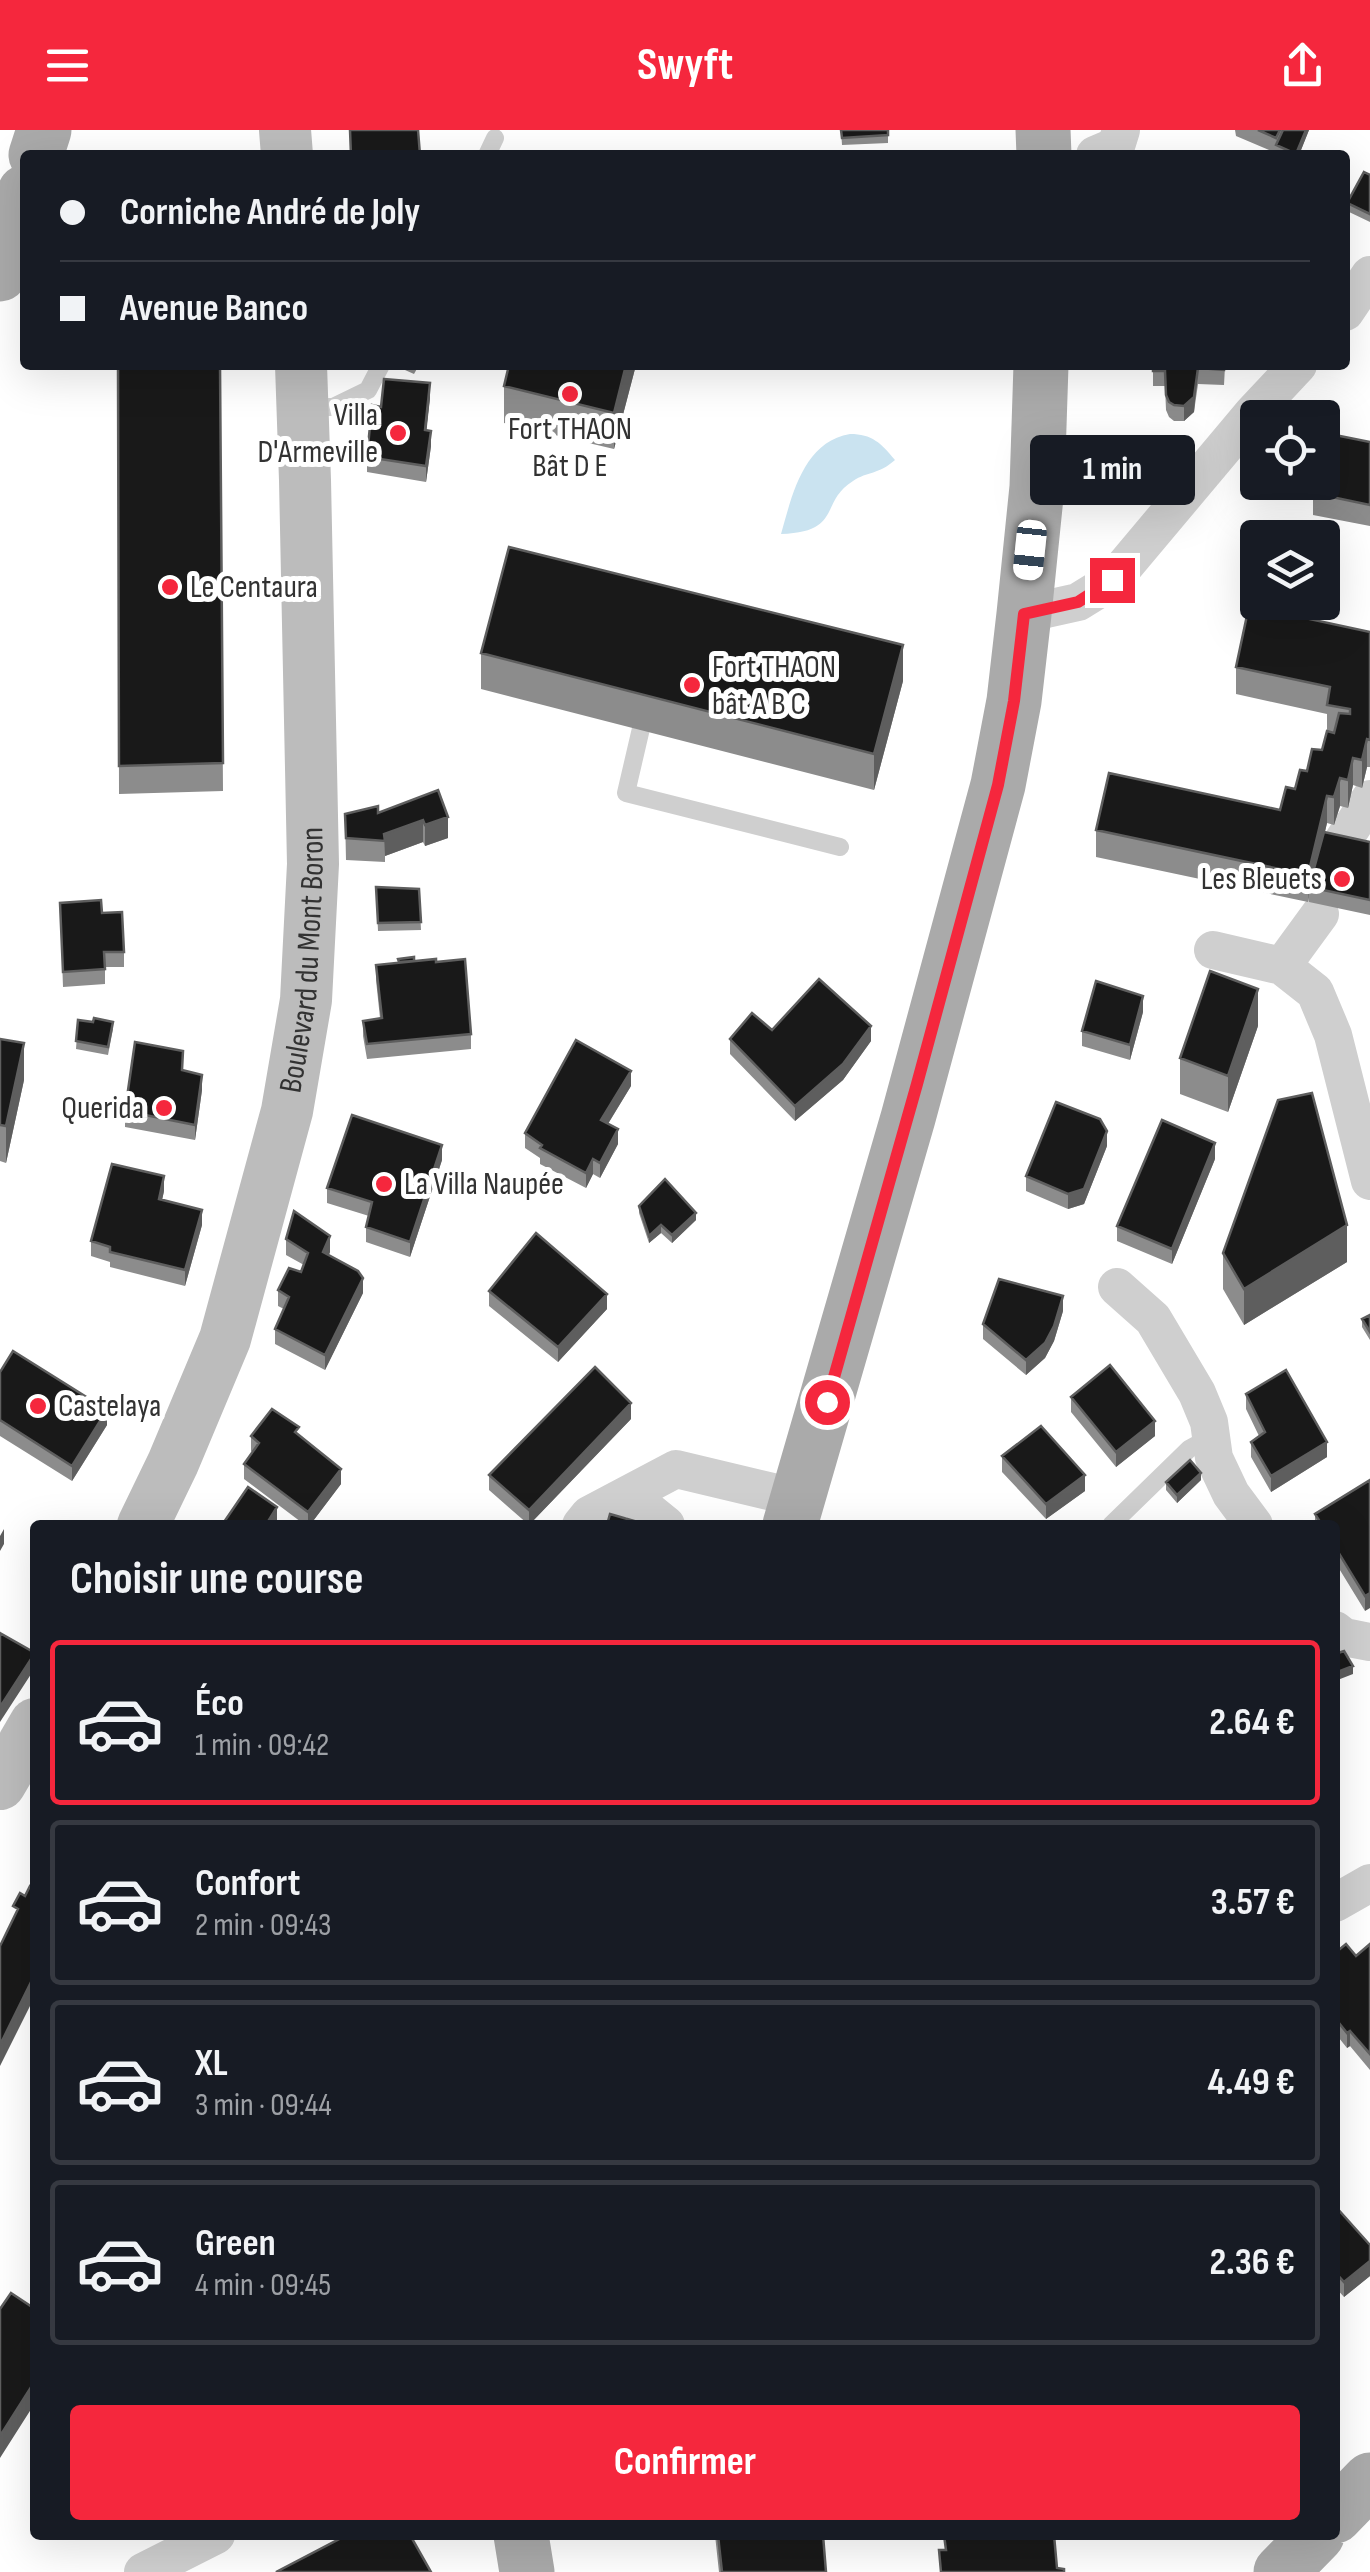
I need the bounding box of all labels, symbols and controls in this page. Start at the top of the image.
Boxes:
icon: menu [40,38,95,93]
text: Swyft [637,38,733,93]
icon: share [1275,38,1330,93]
text: Corniche André de Joly [120,190,420,235]
text: Avenue Banco [120,286,308,331]
marker: Fort THAON Bât D E [559,383,581,405]
place label: Villa D'Armeville [257,396,378,472]
map controls [1240,400,1340,620]
button: locate [1240,400,1340,500]
place label: Fort THAON Bât D E [508,410,632,486]
marker: Villa D'Armeville [387,422,409,444]
callout: 1 min [1030,435,1194,505]
text: 1 min [1083,450,1142,489]
car [1012,519,1048,581]
button: layers [1240,520,1340,620]
route end [1090,558,1135,603]
place label: Le Centaura [190,568,318,607]
marker: Le Centaura [159,576,181,598]
place label: Fort THAON bât A B C [712,648,836,724]
marker: Fort THAON bât A B C [681,674,703,696]
street label: Boulevard du Mont Boron [271,827,333,1096]
place label: Les Bleuets [1201,860,1322,899]
marker: Les Bleuets [1331,868,1353,890]
place label: Querida [61,1089,144,1128]
marker: Querida [153,1097,175,1119]
place label: La Villa Naupée [404,1165,564,1204]
marker: La Villa Naupée [373,1173,395,1195]
route start [805,1380,850,1425]
place label: Castelaya [58,1387,161,1426]
marker: Castelaya [27,1395,49,1417]
text: Choisir une course [70,1552,363,1607]
icon: car [75,1678,165,1768]
text: Éco [195,1681,244,1726]
text: 2.64 € [1209,1700,1295,1745]
text: 1 min · 09:42 [195,1726,329,1765]
icon: car [75,1858,165,1948]
text: Confort [195,1861,300,1906]
text: 3.57 € [1211,1880,1295,1925]
text: 2 min · 09:43 [195,1906,331,1945]
icon: car [75,2038,165,2128]
text: XL [195,2041,228,2086]
text: 4.49 € [1207,2060,1295,2105]
text: 3 min · 09:44 [195,2086,332,2125]
icon: car [75,2218,165,2308]
text: Green [195,2221,276,2266]
text: 2.36 € [1209,2240,1295,2285]
text: 4 min · 09:45 [195,2266,331,2305]
button: Confirmer [70,2405,1300,2520]

